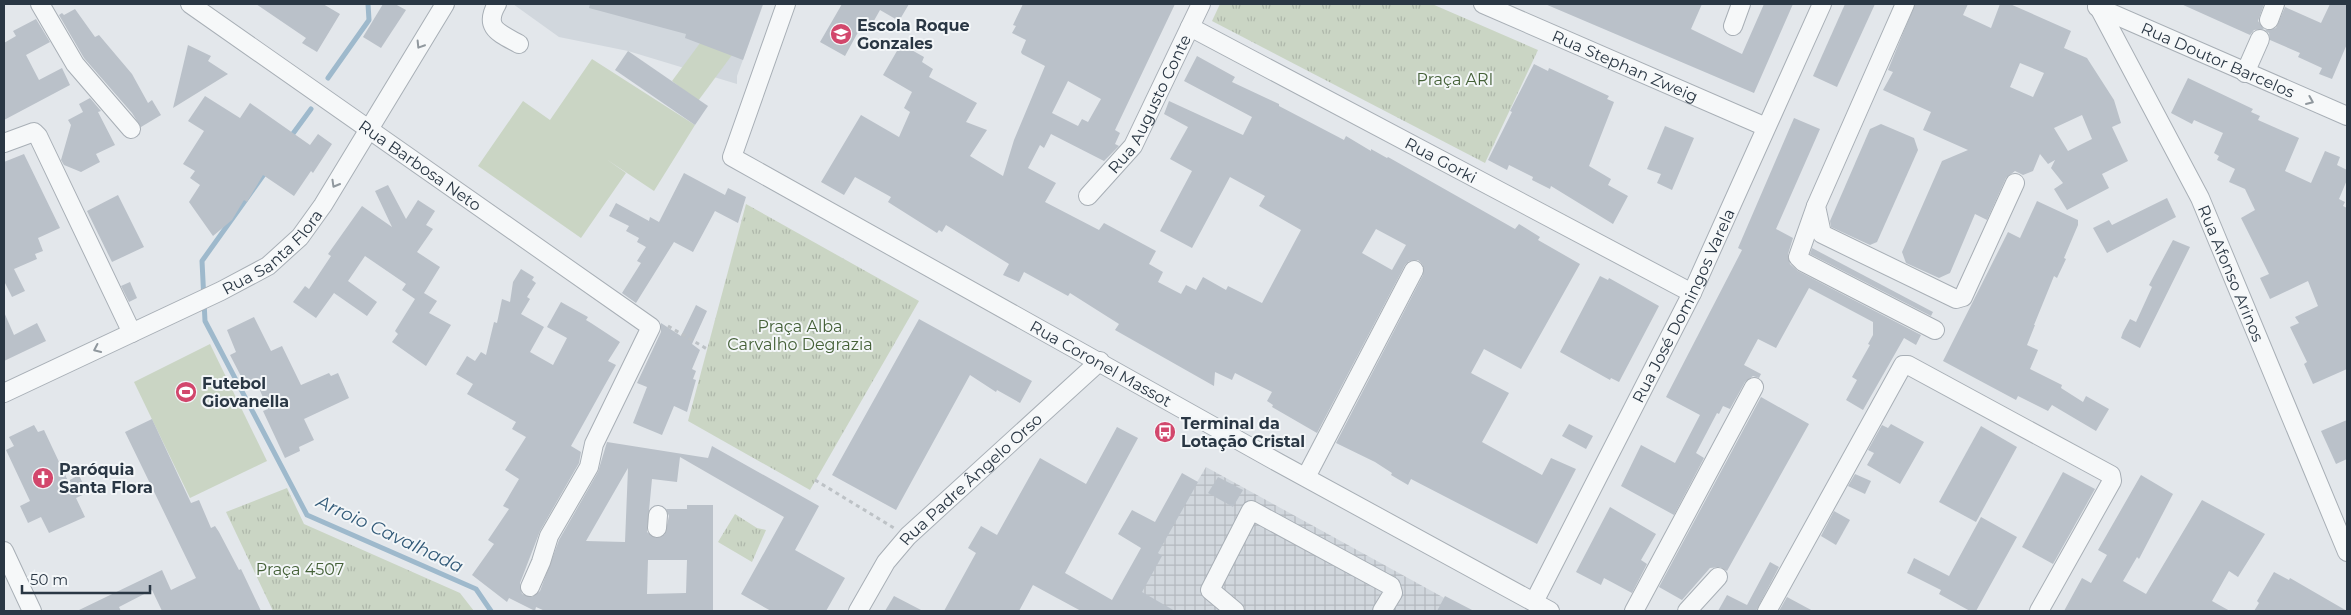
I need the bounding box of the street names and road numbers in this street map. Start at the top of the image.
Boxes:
street label: Rua Doutor Barcelos [2138,18,2298,102]
street label: Rua Stephan Zweig [1549,26,1701,106]
street label: Rua Augusto Conte [1104,32,1195,177]
street label: Rua Barbosa Neto [355,116,485,215]
street label: Rua Gorki [1402,134,1480,187]
street label: Rua Afonso Arinos [2194,202,2268,345]
street label: Rua Santa Flora [219,206,327,299]
street label: Rua José Domingos Varela [1629,206,1739,406]
street label: Rua Coronel Massot [1027,317,1175,411]
street label: Rua Padre Ângelo Orso [895,409,1046,549]

